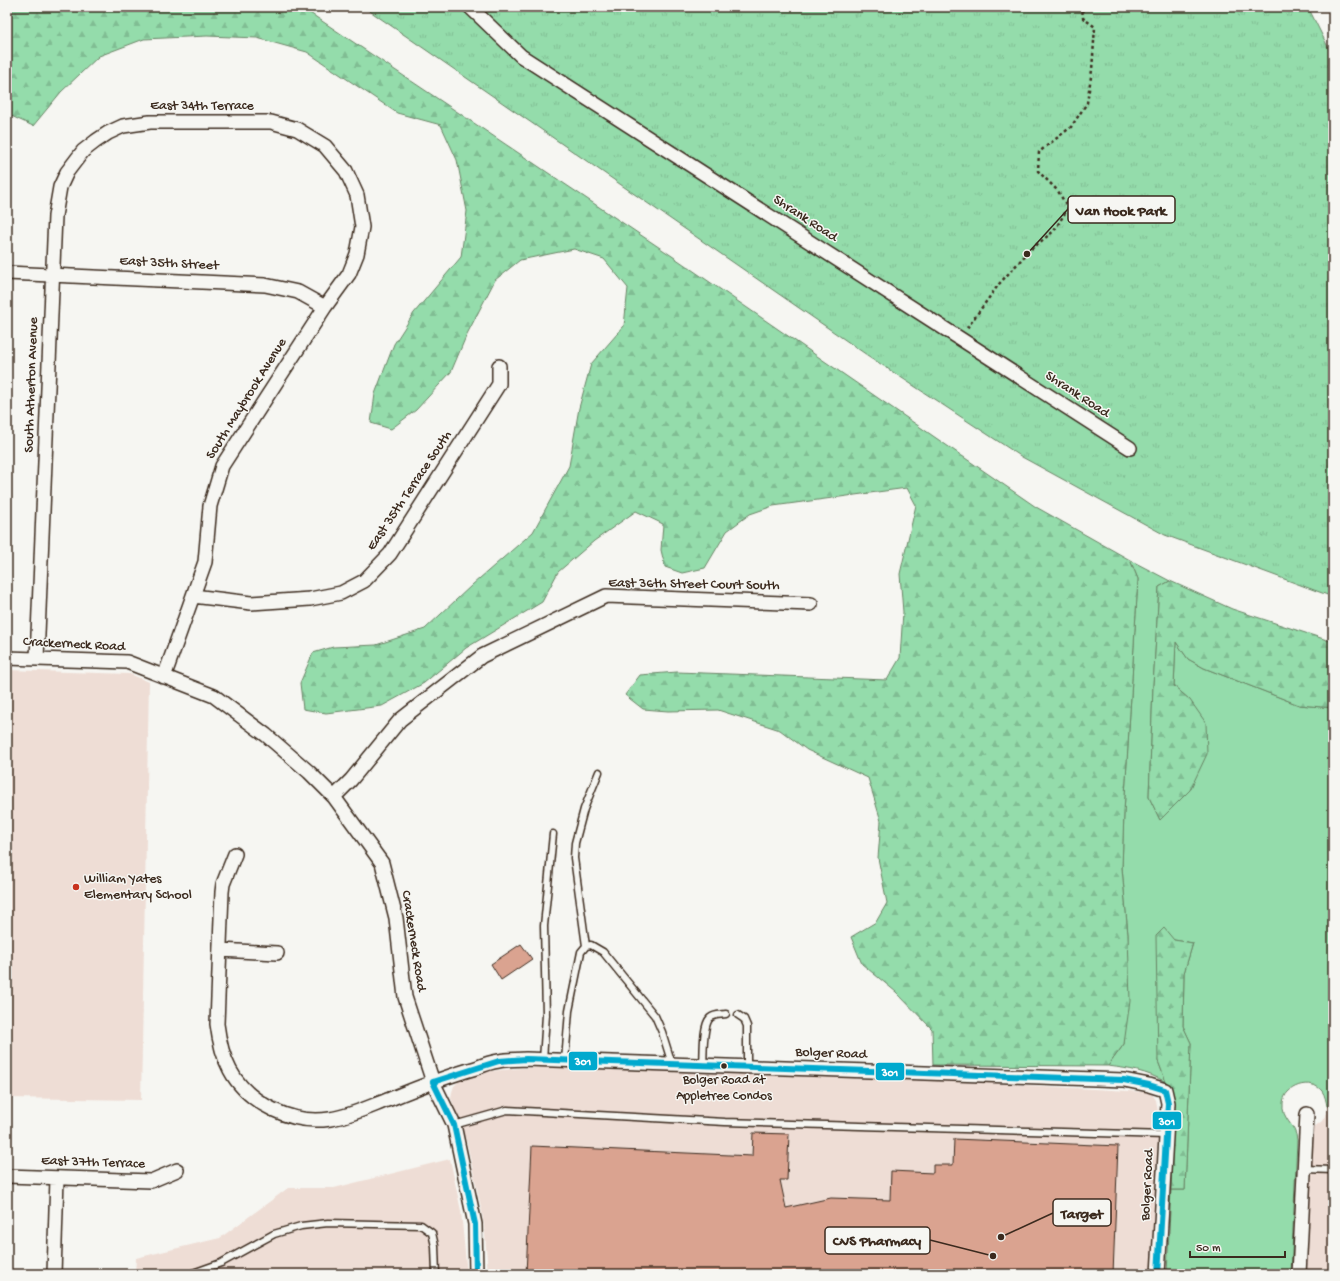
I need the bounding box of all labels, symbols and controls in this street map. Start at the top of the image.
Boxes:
street label: East 34th Terrace [150,98,254,115]
street label: Shrank Road [770,192,842,247]
callout: Van Hook Park [1068,196,1175,223]
text: Van Hook Park [1075,203,1168,221]
street label: East 35th Street [119,253,220,275]
street label: South Atherton Avenue [21,316,43,453]
street label: South Maybrook Avenue [203,335,292,463]
street label: Shrank Road [1042,368,1114,423]
street label: East 35th Terrace South [364,427,457,554]
street label: East 36th Street Court South [608,575,780,595]
street label: Crackerneck Road [22,634,127,656]
place label: William Yates Elementary School [84,871,192,904]
marker: William Yates Elementary School [71,882,81,892]
street label: Crackerneck Road [397,889,430,995]
street label: Bolger Road [794,1044,869,1064]
line badge: 301 [568,1051,598,1071]
text: 301 [574,1057,591,1069]
marker: Bolger Road at Appletree Condos [719,1061,729,1071]
line badge: 301 [875,1062,905,1081]
text: 301 [881,1068,898,1080]
place label: Bolger Road at Appletree Condos [676,1073,773,1104]
line badge: 301 [1152,1111,1182,1130]
text: 301 [1158,1117,1175,1129]
street label: Bolger Road [1138,1147,1158,1222]
street label: East 37th Terrace [41,1153,146,1173]
callout: Target [1053,1199,1111,1226]
text: Target [1060,1206,1105,1224]
callout: CVS Pharmacy [825,1227,930,1254]
text: CVS Pharmacy [832,1233,922,1251]
scale bar [1190,1233,1285,1259]
text: 50 m [1196,1242,1221,1256]

